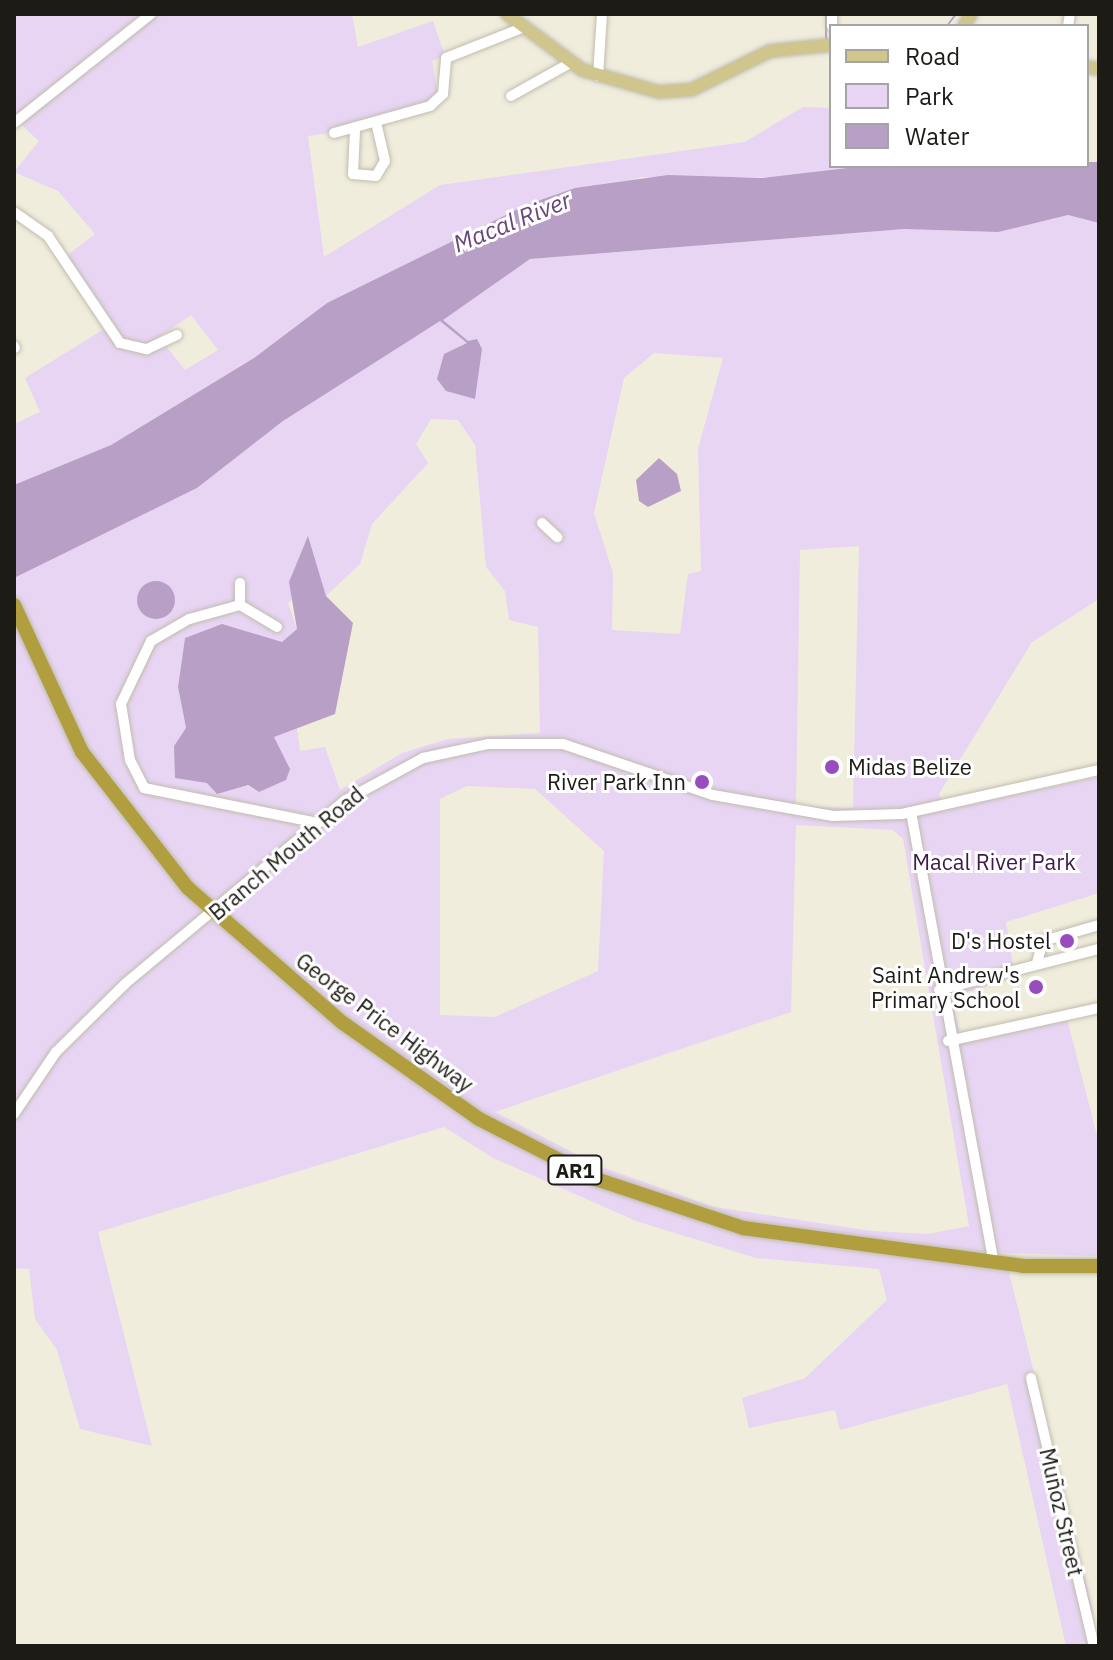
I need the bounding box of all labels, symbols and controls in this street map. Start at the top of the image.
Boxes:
legend [829,24,1089,168]
text: Road [905,40,960,72]
text: Park [905,80,954,112]
text: Water [905,120,969,152]
water label: Macal River [449,185,575,259]
place label: Midas Belize [848,754,972,780]
marker: Midas Belize [823,758,841,776]
place label: River Park Inn [547,769,686,795]
marker: River Park Inn [693,773,711,791]
street label: Branch Mouth Road [203,781,369,925]
park label: Macal River Park [912,849,1076,875]
place label: D's Hostel [951,928,1051,954]
marker: D's Hostel [1058,932,1076,950]
street label: George Price Highway [291,947,479,1097]
place label: Saint Andrew's Primary School [871,961,1020,1012]
marker: Saint Andrew's Primary School [1027,978,1045,996]
road number: AR1 [547,1154,603,1186]
street label: Muñoz Street [1034,1445,1090,1579]

